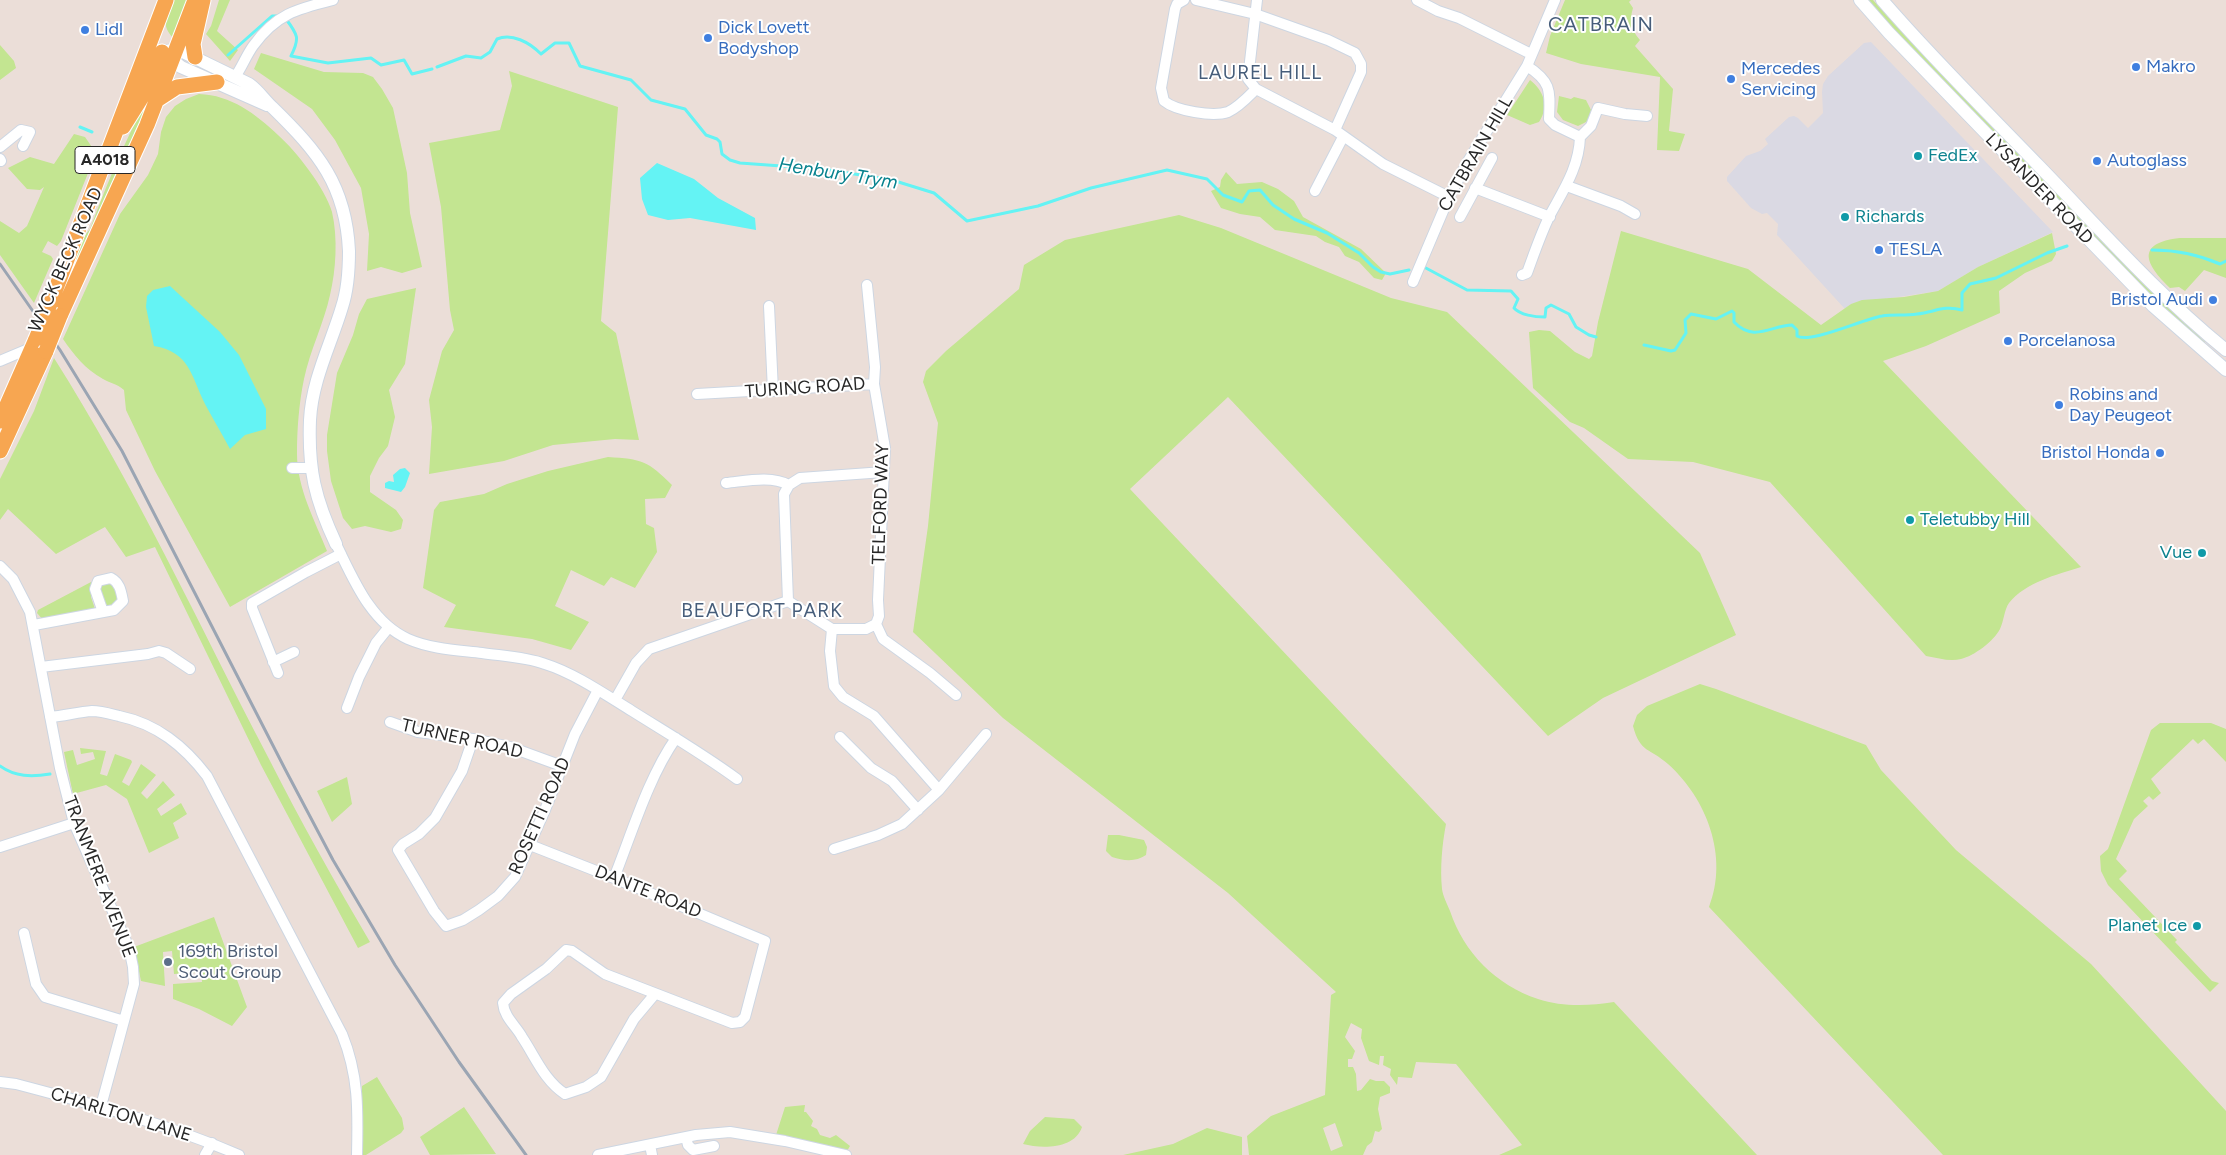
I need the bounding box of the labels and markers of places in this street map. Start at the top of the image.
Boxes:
place label: Dick Lovett Bodyshop [718,17,810,59]
place label: Lidl [95,19,123,41]
marker: Lidl [79,24,91,36]
marker: Dick Lovett Bodyshop [702,32,714,44]
place label: Makro [2146,56,2196,78]
place label: Mercedes Servicing [1741,58,1820,100]
marker: Makro [2130,61,2142,73]
marker: Mercedes Servicing [1725,73,1737,85]
place label: FedEx [1928,145,1977,167]
marker: FedEx [1912,150,1924,162]
place label: Autoglass [2107,150,2187,172]
marker: Autoglass [2091,155,2103,167]
place label: Richards [1855,206,1924,228]
marker: Richards [1839,211,1851,223]
place label: TESLA [1889,239,1942,261]
marker: TESLA [1873,244,1885,256]
place label: Bristol Audi [2111,289,2203,311]
marker: Bristol Audi [2207,294,2219,306]
place label: Porcelanosa [2018,330,2116,352]
marker: Porcelanosa [2002,335,2014,347]
place label: Robins and Day Peugeot [2069,384,2172,426]
marker: Robins and Day Peugeot [2053,399,2065,411]
place label: Bristol Honda [2041,442,2150,464]
marker: Bristol Honda [2154,447,2166,459]
place label: Teletubby Hill [1920,509,2030,531]
marker: Teletubby Hill [1904,514,1916,526]
place label: Vue [2160,542,2192,564]
marker: Vue [2196,547,2208,559]
place label: Planet Ice [2108,915,2187,937]
marker: Planet Ice [2191,920,2203,932]
place label: 169th Bristol Scout Group [178,941,281,984]
marker: 169th Bristol Scout Group [162,956,174,968]

